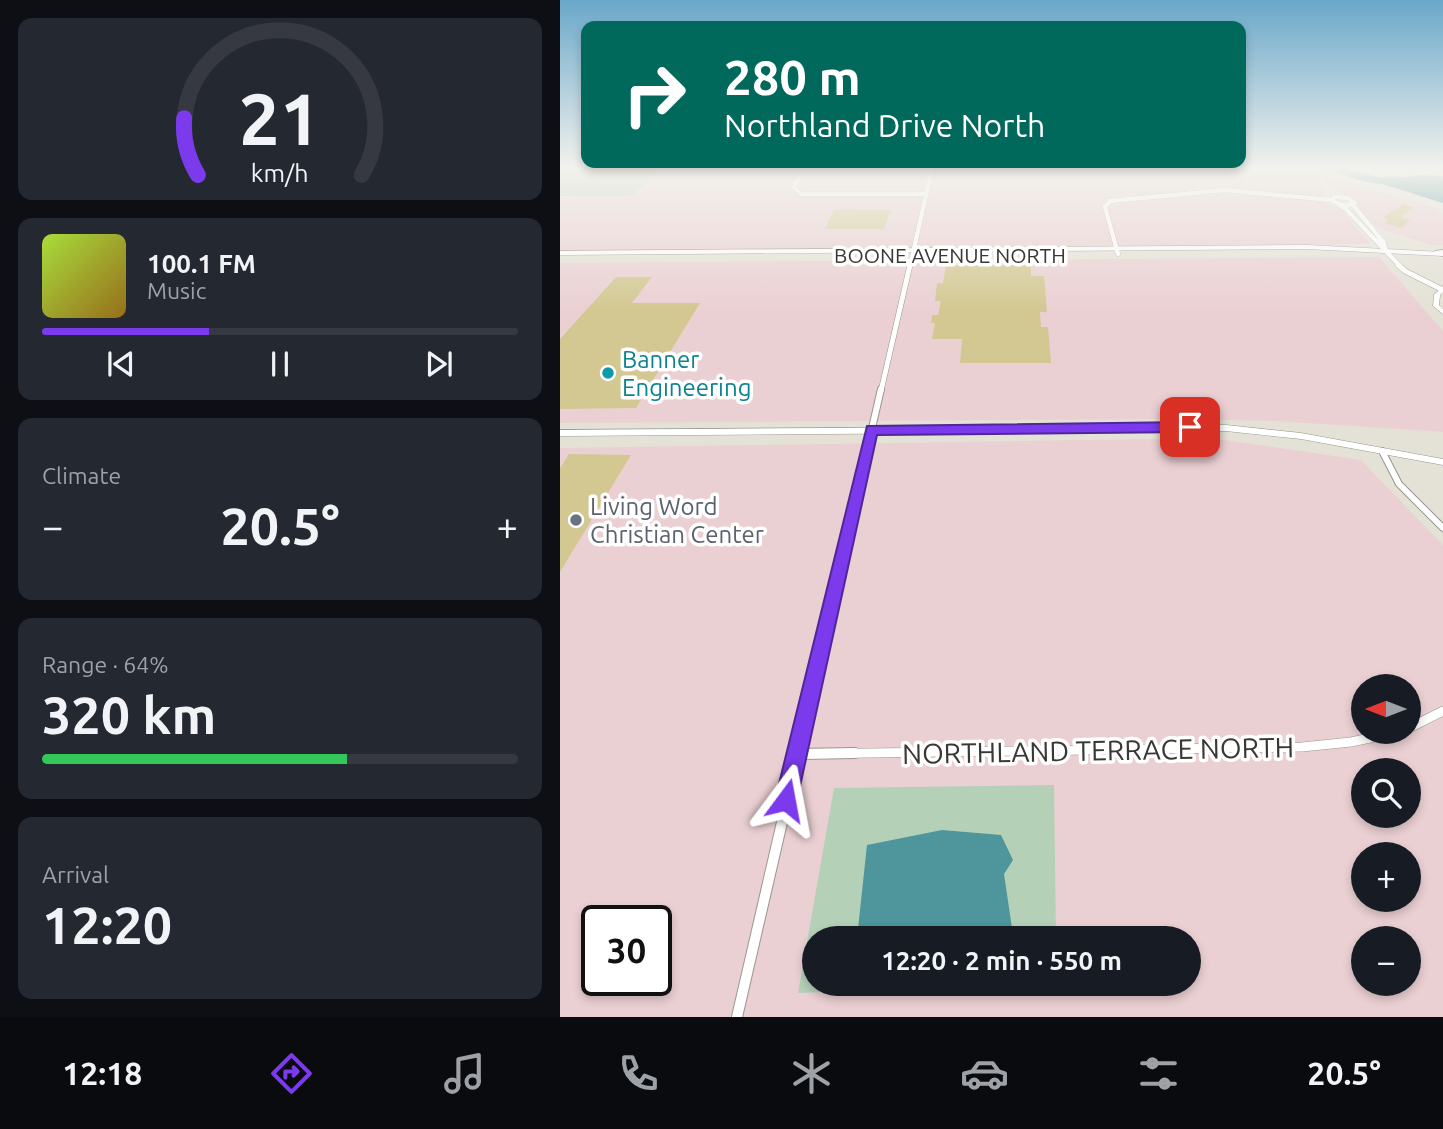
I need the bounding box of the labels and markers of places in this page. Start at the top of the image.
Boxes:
place label: Banner Engineering [622,346,751,401]
marker: Banner Engineering [600,365,616,381]
pin [1160,397,1220,457]
place label: Living Word Christian Center [590,493,764,548]
marker: Living Word Christian Center [568,512,584,528]

